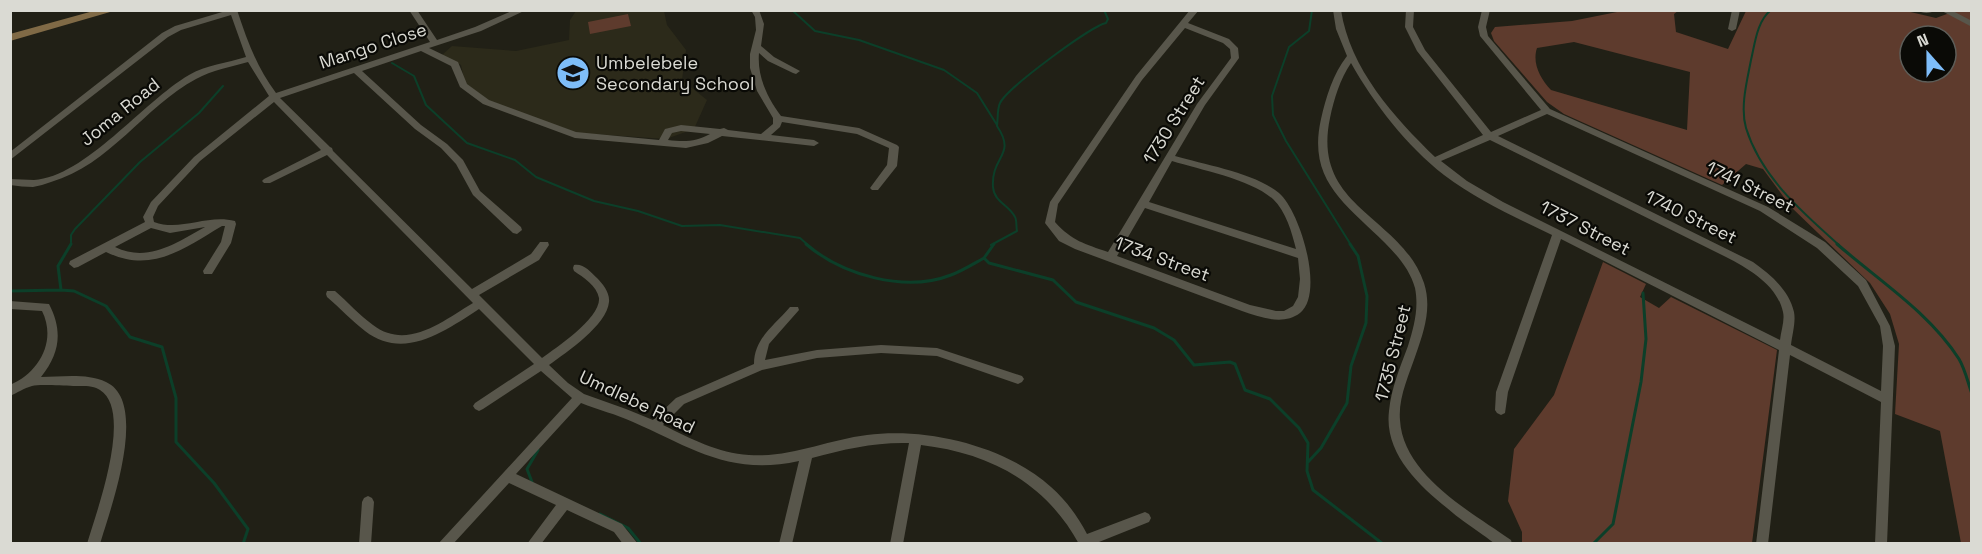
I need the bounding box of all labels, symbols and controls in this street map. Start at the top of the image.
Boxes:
street label: Mango Close [316,17,429,74]
north arrow [1898,24,1958,84]
text: N [1914,29,1932,52]
place label: Umbelebele Secondary School [596,51,754,95]
school or university icon: Umbelebele Secondary School [555,55,591,91]
street label: 1730 Street [1137,71,1210,168]
street label: Joma Road [75,72,164,151]
street label: 1741 Street [1703,155,1798,218]
street label: 1740 Street [1642,185,1741,249]
street label: 1737 Street [1536,195,1634,260]
street label: 1734 Street [1112,231,1213,286]
street label: 1735 Street [1369,302,1416,404]
street label: Umdlebe Road [576,365,699,438]

